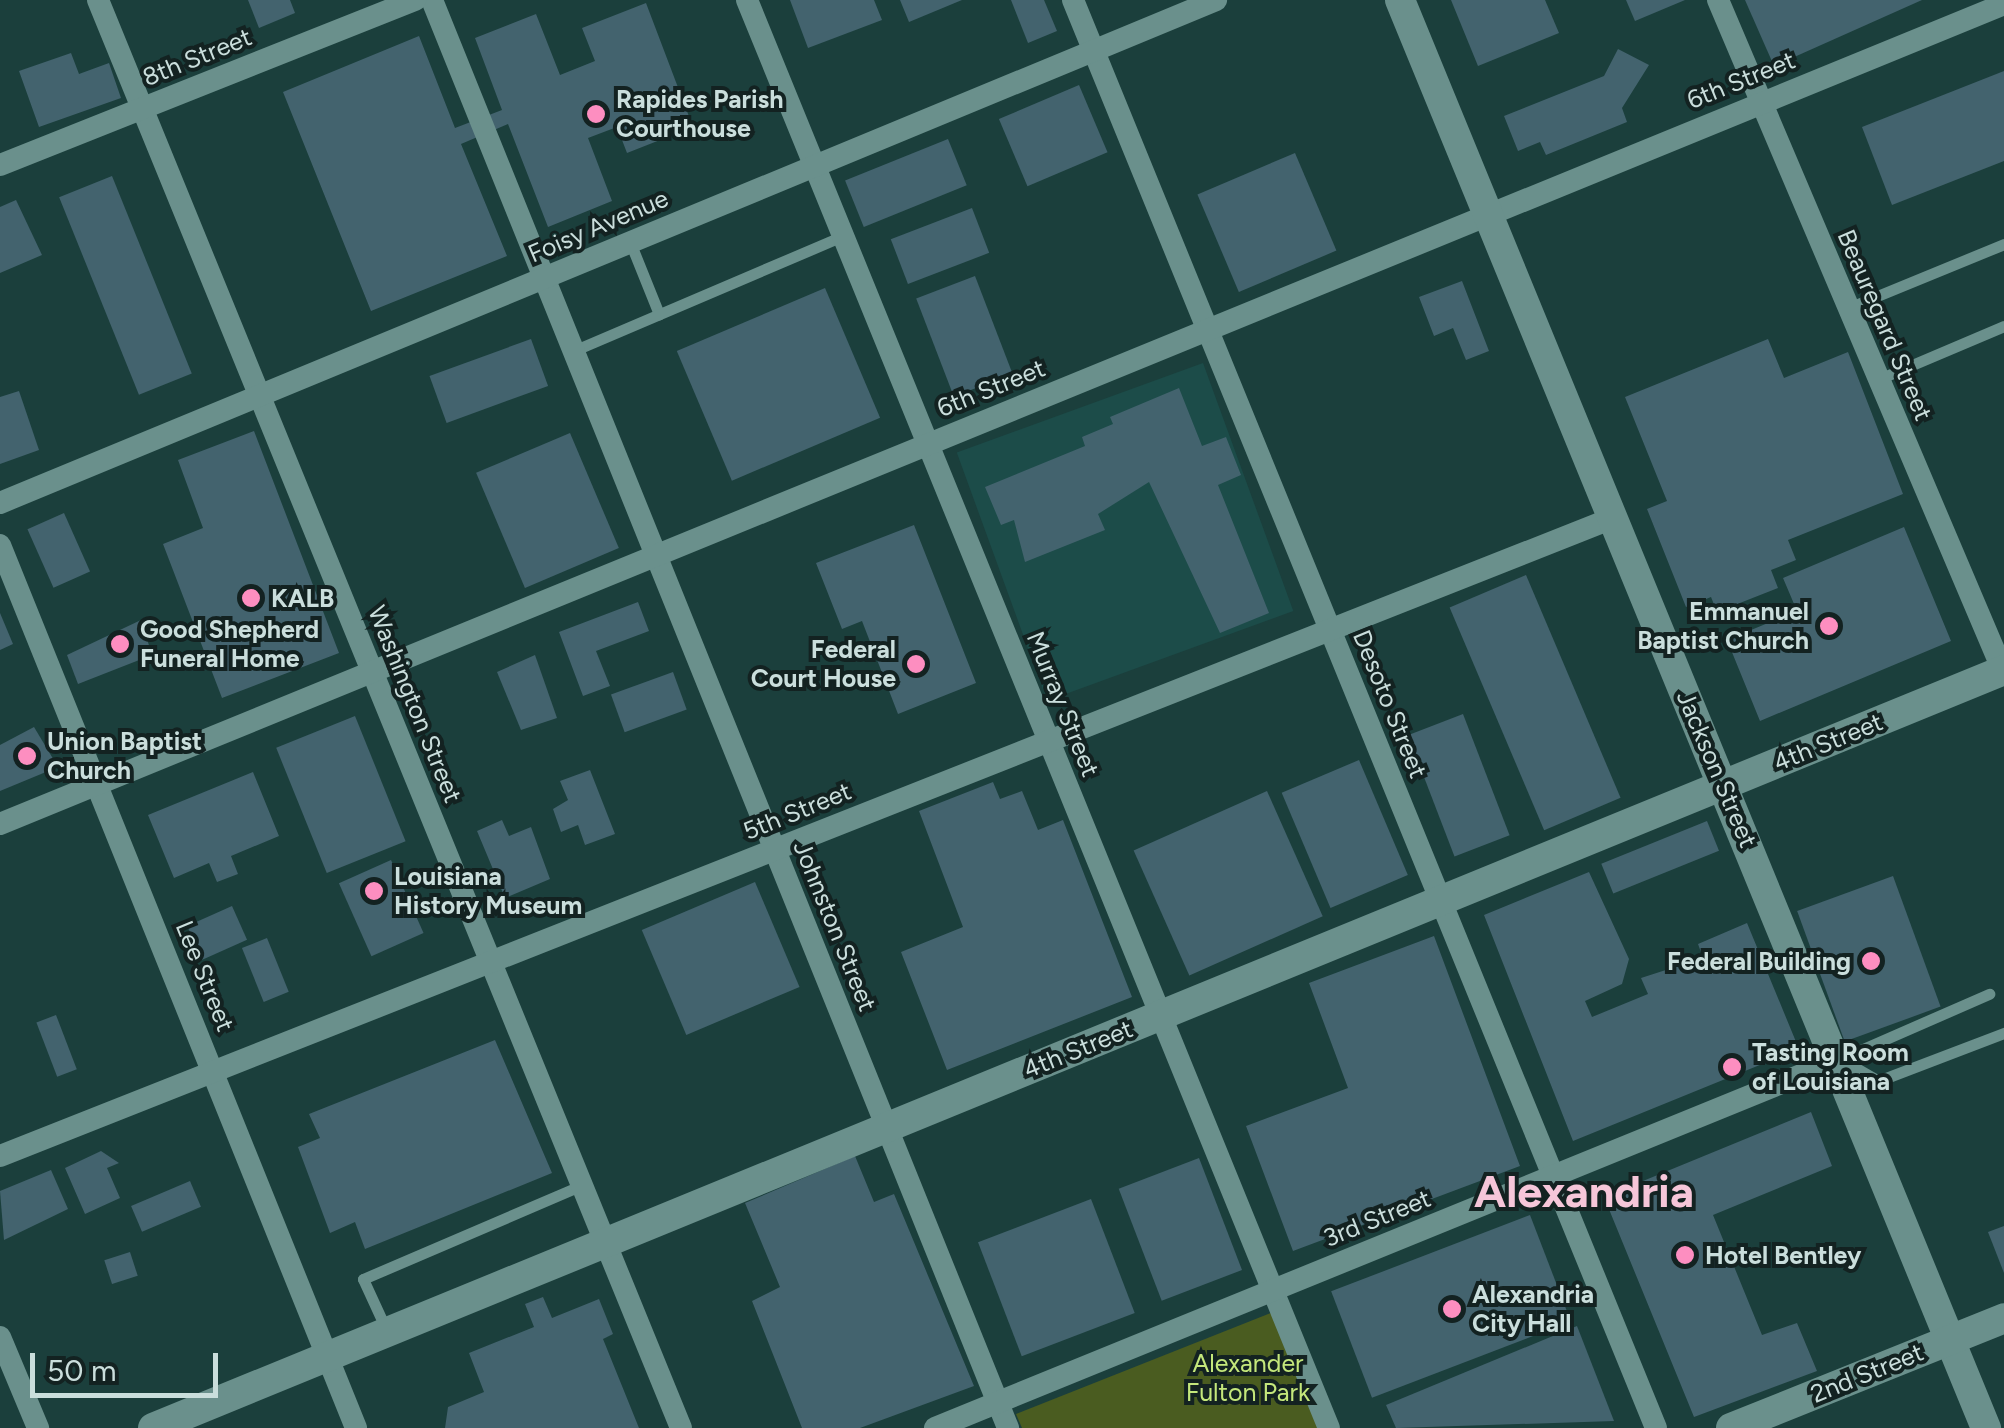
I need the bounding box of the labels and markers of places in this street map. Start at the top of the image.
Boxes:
place label: Rapides Parish Courthouse [616,85,783,144]
marker: Rapides Parish Courthouse [585,103,607,125]
place label: KALB [271,583,334,613]
marker: KALB [240,587,262,609]
place label: Emmanuel Baptist Church [1637,597,1809,656]
place label: Good Shepherd Funeral Home [140,615,319,674]
marker: Emmanuel Baptist Church [1818,615,1840,637]
marker: Good Shepherd Funeral Home [109,633,131,655]
place label: Federal Court House [751,635,896,694]
marker: Federal Court House [905,653,927,675]
place label: Union Baptist Church [47,727,202,786]
marker: Union Baptist Church [16,745,38,767]
place label: Louisiana History Museum [394,862,582,921]
marker: Louisiana History Museum [363,880,385,902]
place label: Federal Building [1667,946,1851,976]
marker: Federal Building [1860,950,1882,972]
place label: Tasting Room of Louisiana [1752,1038,1909,1097]
marker: Tasting Room of Louisiana [1721,1056,1743,1078]
place label: Hotel Bentley [1705,1240,1861,1270]
marker: Hotel Bentley [1674,1244,1696,1266]
place label: Alexandria City Hall [1472,1280,1594,1339]
marker: Alexandria City Hall [1441,1298,1463,1320]

